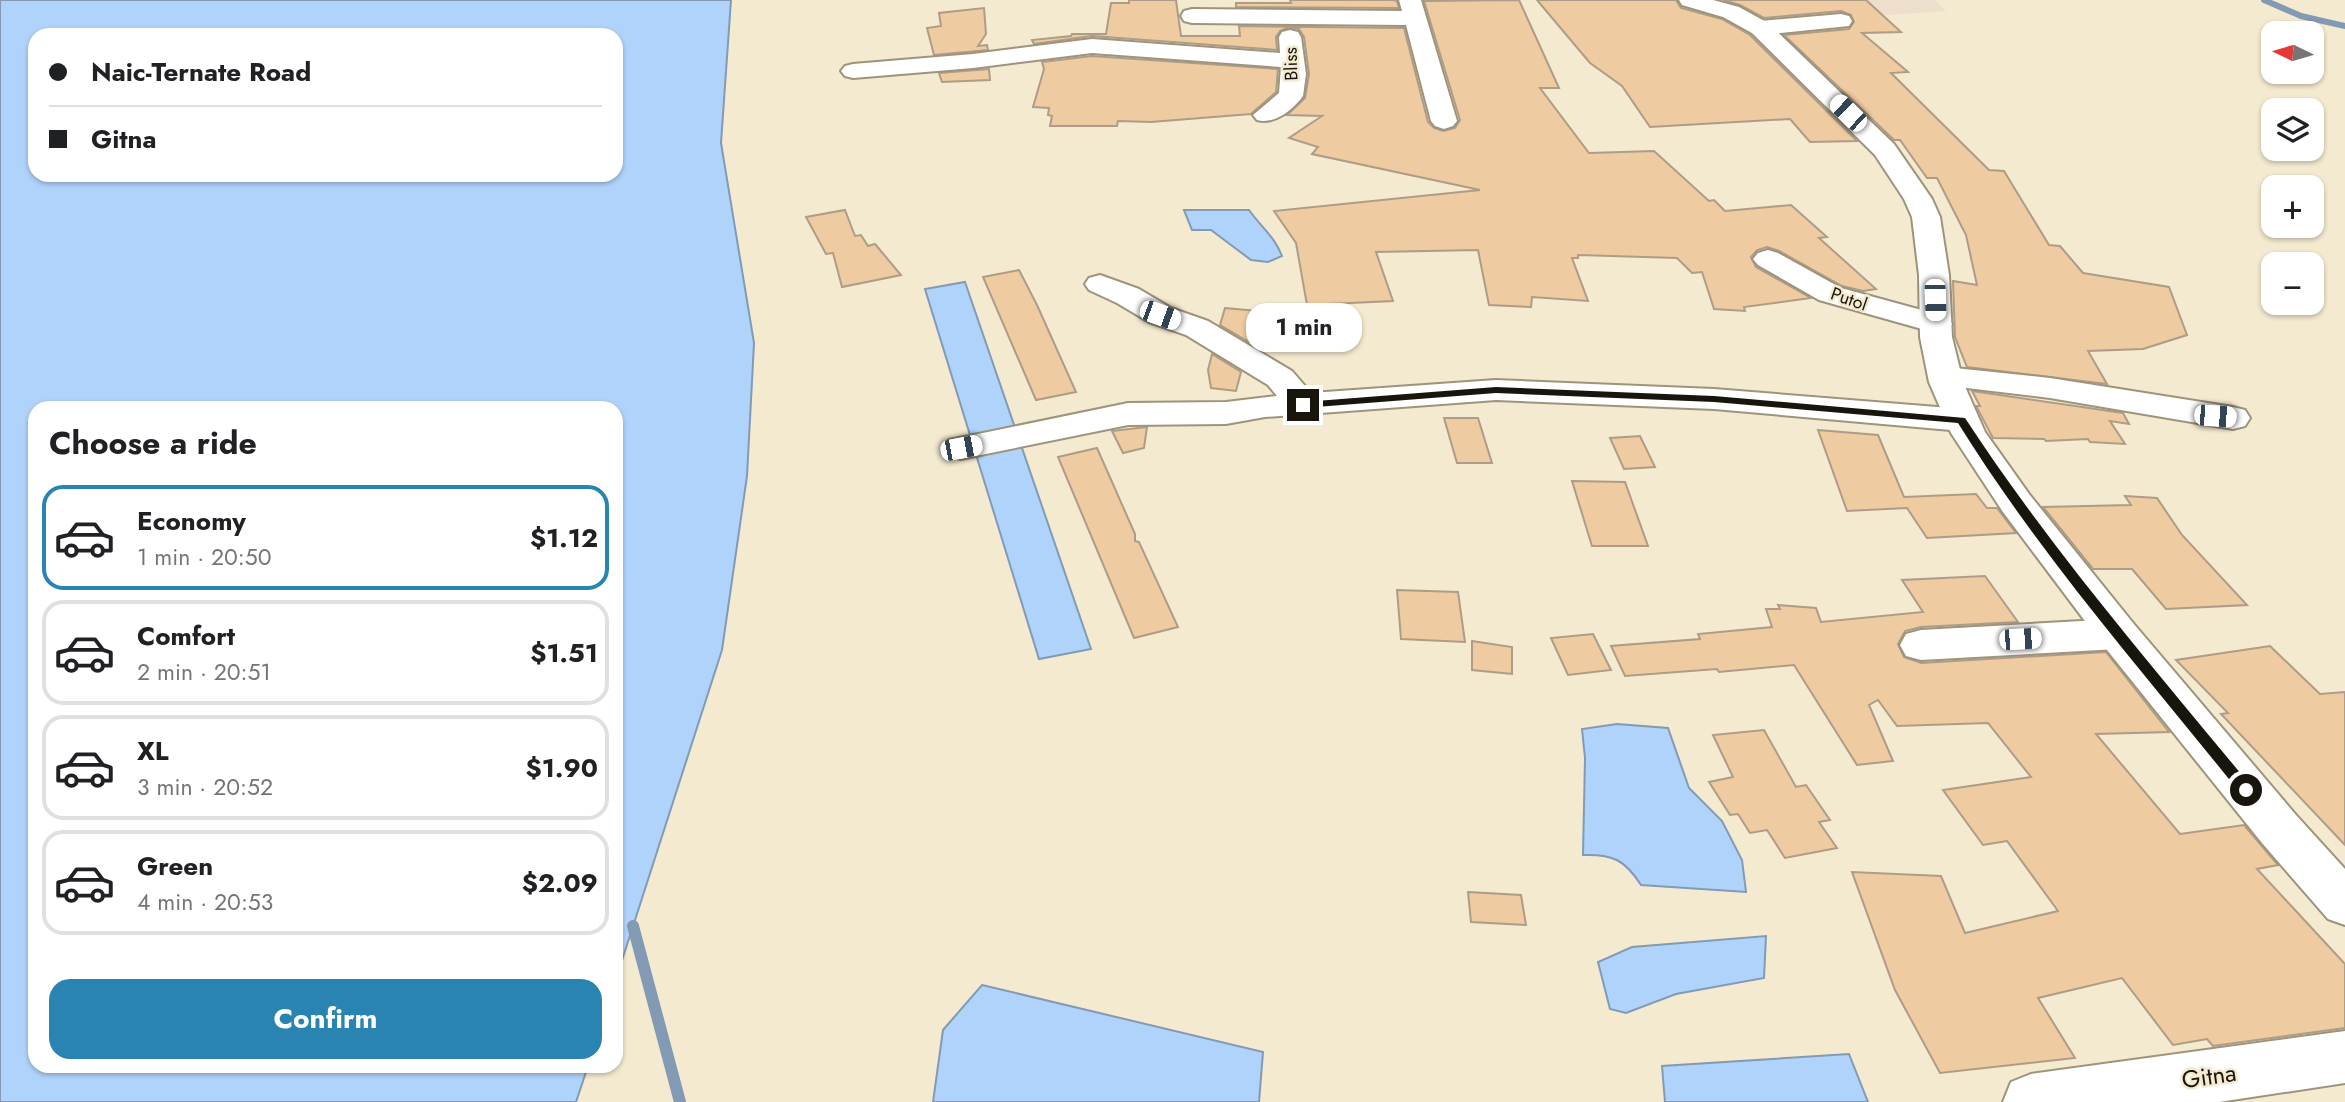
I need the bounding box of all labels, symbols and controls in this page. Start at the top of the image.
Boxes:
north arrow [2261,21,2324,84]
map controls [2261,21,2324,315]
street label: Bliss [1277,47,1305,81]
text: Naic-Ternate Road [91,53,311,91]
car [1826,91,1871,135]
button: layers [2261,98,2324,161]
text: Gitna [91,120,157,158]
button: + [2261,175,2324,238]
button: − [2261,252,2324,315]
car [1924,279,1947,321]
street label: Putol [1827,281,1871,317]
car [1137,298,1184,332]
callout: 1 min [1245,304,1361,352]
text: 1 min [1275,310,1333,344]
route end [1287,389,1319,421]
car [2194,404,2237,428]
text: Choose a ride [49,420,257,466]
car [939,434,984,462]
text: Economy [137,502,246,540]
icon: car [53,506,116,569]
text: $1.12 [530,519,598,557]
text: 1 min · 20:50 [137,540,272,574]
text: Comfort [137,617,235,655]
icon: car [53,621,116,684]
car [1999,627,2042,651]
text: $1.51 [530,634,598,672]
text: 2 min · 20:51 [137,655,271,689]
text: XL [137,732,169,770]
icon: car [53,736,116,799]
text: $1.90 [526,749,598,787]
text: 3 min · 20:52 [137,770,273,804]
route start [2230,774,2262,806]
text: Green [137,847,213,885]
icon: car [53,851,116,914]
text: $2.09 [522,864,598,902]
text: 4 min · 20:53 [137,885,273,919]
button: Confirm [49,979,602,1059]
street label: Gitna [2179,1055,2239,1097]

